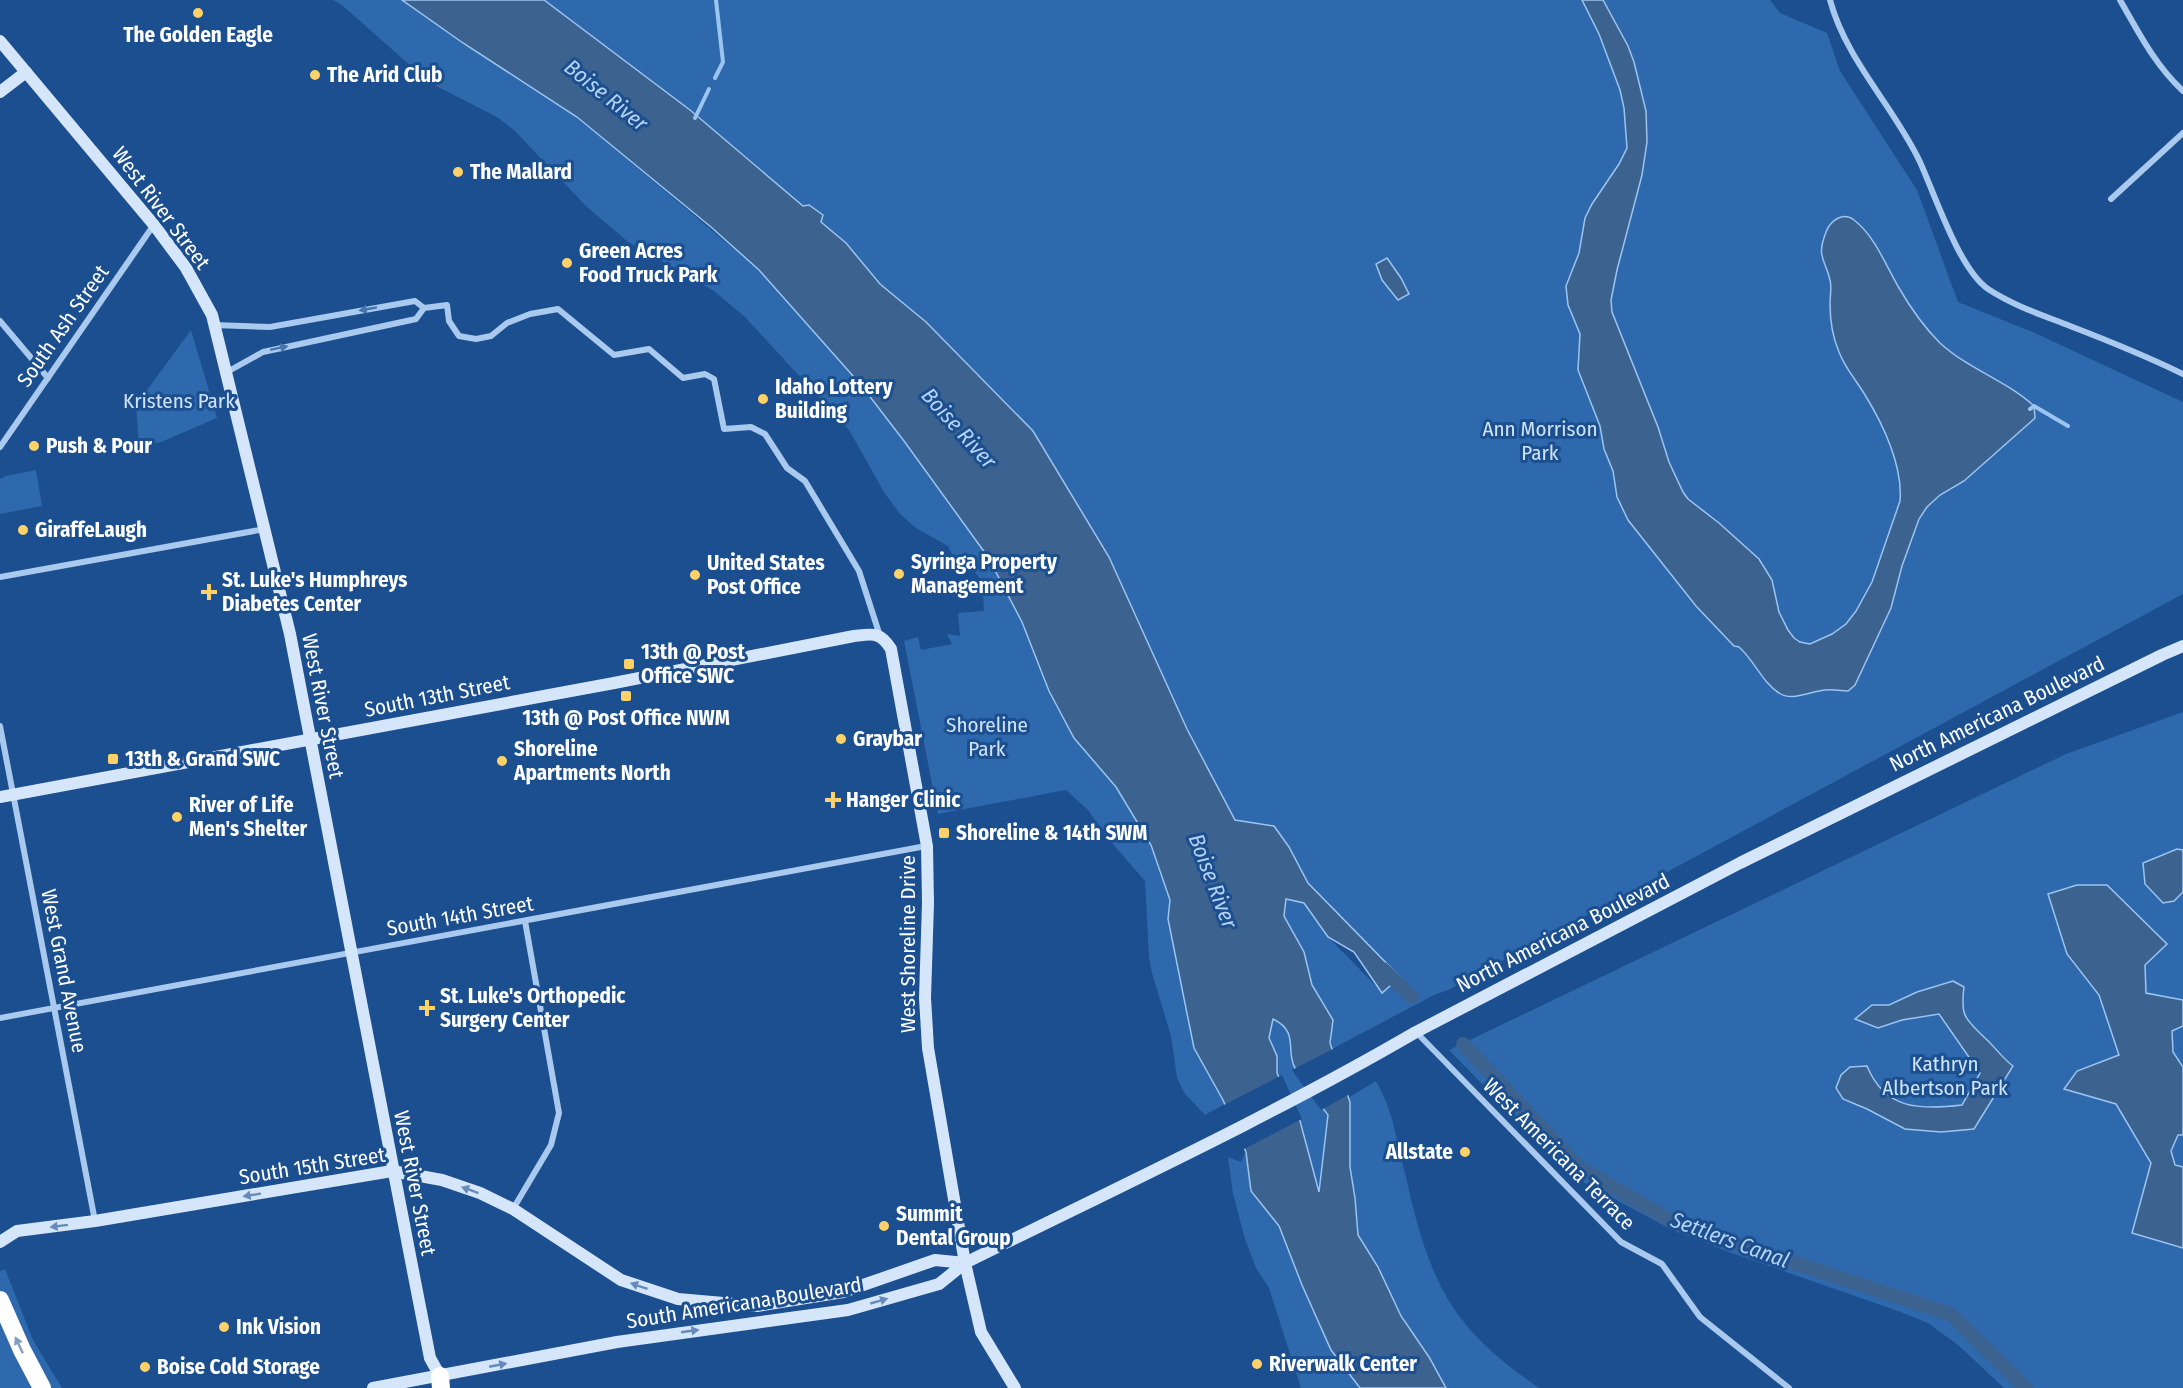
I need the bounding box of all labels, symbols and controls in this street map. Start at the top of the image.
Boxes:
marker: The Golden Eagle [191,6,205,20]
place label: The Golden Eagle [123,22,273,48]
water label: Boise River [559,53,654,138]
place label: The Arid Club [327,62,442,88]
marker: The Arid Club [308,68,322,82]
street label: West River Street [106,142,216,275]
place label: The Mallard [470,159,572,185]
marker: The Mallard [451,165,465,179]
place label: Green Acres Food Truck Park [579,238,718,288]
marker: Green Acres Food Truck Park [560,256,574,270]
street label: South Ash Street [11,260,115,392]
one-way arrow [359,305,378,314]
one-way arrow [270,343,288,353]
place label: Idaho Lottery Building [775,374,893,424]
water label: Boise River [916,382,1003,475]
park label: Kristens Park [123,388,235,414]
marker: Idaho Lottery Building [756,392,770,406]
park label: Ann Morrison Park [1482,416,1598,466]
place label: Push & Pour [46,433,152,459]
marker: Push & Pour [27,439,41,453]
place label: GiraffeLaugh [35,517,147,543]
marker: GiraffeLaugh [16,523,30,537]
place label: Syringa Property Management [911,549,1058,599]
place label: United States Post Office [707,550,825,600]
place label: St. Luke's Humphreys Diabetes Center [222,567,407,617]
marker: Syringa Property Management [892,567,906,581]
marker: United States Post Office [688,568,702,582]
marker: St. Luke's Humphreys Diabetes Center [200,583,218,601]
street label: West River Street [296,631,350,781]
place label: 13th @ Post Office SWC [641,639,746,689]
street label: North Americana Boulevard [1885,651,2109,777]
marker: 13th @ Post Office SWC [622,657,636,671]
street label: South 13th Street [362,669,512,723]
marker: 13th @ Post Office NWM [619,689,633,703]
place label: 13th @ Post Office NWM [522,705,730,731]
park label: Shoreline Park [946,712,1028,762]
place label: Graybar [853,726,922,752]
marker: Graybar [834,732,848,746]
place label: Shoreline Apartments North [513,736,671,786]
place label: 13th & Grand SWC [125,746,280,772]
marker: 13th & Grand SWC [106,752,120,766]
marker: Shoreline Apartments North [495,754,509,768]
place label: Hanger Clinic [846,787,961,813]
marker: Hanger Clinic [824,791,842,809]
place label: River of Life Men's Shelter [189,792,308,842]
marker: River of Life Men's Shelter [170,810,184,824]
place label: Shoreline & 14th SWM [956,820,1147,846]
marker: Shoreline & 14th SWM [937,826,951,840]
water label: Boise River [1183,830,1244,933]
street label: West Shoreline Drive [895,855,921,1033]
street label: North Americana Boulevard [1452,868,1674,998]
street label: West Grand Avenue [35,887,93,1055]
street label: South 14th Street [385,890,535,942]
place label: St. Luke's Orthopedic Surgery Center [440,983,626,1033]
marker: St. Luke's Orthopedic Surgery Center [418,999,436,1017]
park label: Kathryn Albertson Park [1882,1051,2008,1101]
street label: West Americana Terrace [1478,1073,1640,1235]
street label: West River Street [388,1108,442,1258]
place label: Allstate [1385,1139,1453,1165]
street label: South 15th Street [237,1142,387,1190]
marker: Allstate [1458,1145,1472,1159]
one-way arrow [461,1184,479,1194]
one-way arrow [242,1190,261,1199]
place label: Summit Dental Group [896,1201,1011,1251]
water label: Settlers Canal [1666,1206,1793,1274]
marker: Summit Dental Group [877,1219,891,1233]
one-way arrow [50,1221,69,1230]
street label: South Americana Boulevard [625,1272,863,1334]
one-way arrow [629,1280,647,1290]
one-way arrow [870,1296,888,1305]
place label: Ink Vision [236,1314,321,1340]
marker: Ink Vision [217,1320,231,1334]
one-way arrow [680,1327,699,1336]
one-way arrow [15,1336,24,1353]
place label: Riverwalk Center [1269,1351,1417,1377]
place label: Boise Cold Storage [157,1354,320,1380]
marker: Riverwalk Center [1250,1357,1264,1371]
marker: Boise Cold Storage [138,1360,152,1374]
one-way arrow [488,1360,507,1369]

